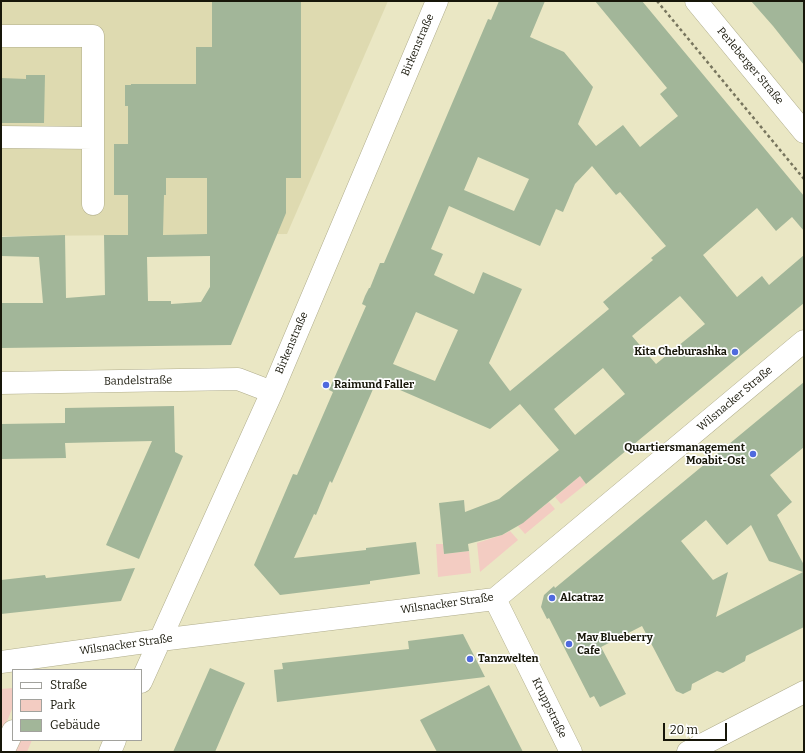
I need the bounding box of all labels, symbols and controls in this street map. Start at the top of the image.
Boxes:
street label: Birkenstraße [399,12,437,78]
street label: Perleberger Straße [714,25,786,107]
street label: Birkenstraße [273,310,311,376]
place label: Kita Cheburashka [634,345,727,359]
marker: Kita Cheburashka [730,347,740,357]
street label: Wilsnacker Straße [695,364,775,434]
street label: Bandelstraße [104,374,172,388]
place label: Raimund Faller [334,378,414,392]
marker: Raimund Faller [321,380,331,390]
place label: Quartiersmanagement Moabit-Ost [624,441,745,467]
marker: Quartiersmanagement Moabit-Ost [748,449,758,459]
street label: Wilsnacker Straße [400,591,494,617]
place label: Alcatraz [560,591,604,605]
marker: Alcatraz [547,593,557,603]
place label: Mav Blueberry Cafe [577,631,653,657]
street label: Wilsnacker Straße [79,632,173,658]
marker: Mav Blueberry Cafe [564,639,574,649]
place label: Tanzwelten [478,652,539,666]
marker: Tanzwelten [465,654,475,664]
legend [12,669,142,741]
street label: Kruppstraße [529,676,569,740]
text: Straße [50,678,87,692]
text: Park [50,698,75,712]
scale bar [665,715,729,741]
text: Gebäude [50,718,100,732]
text: 20 m [670,723,698,737]

